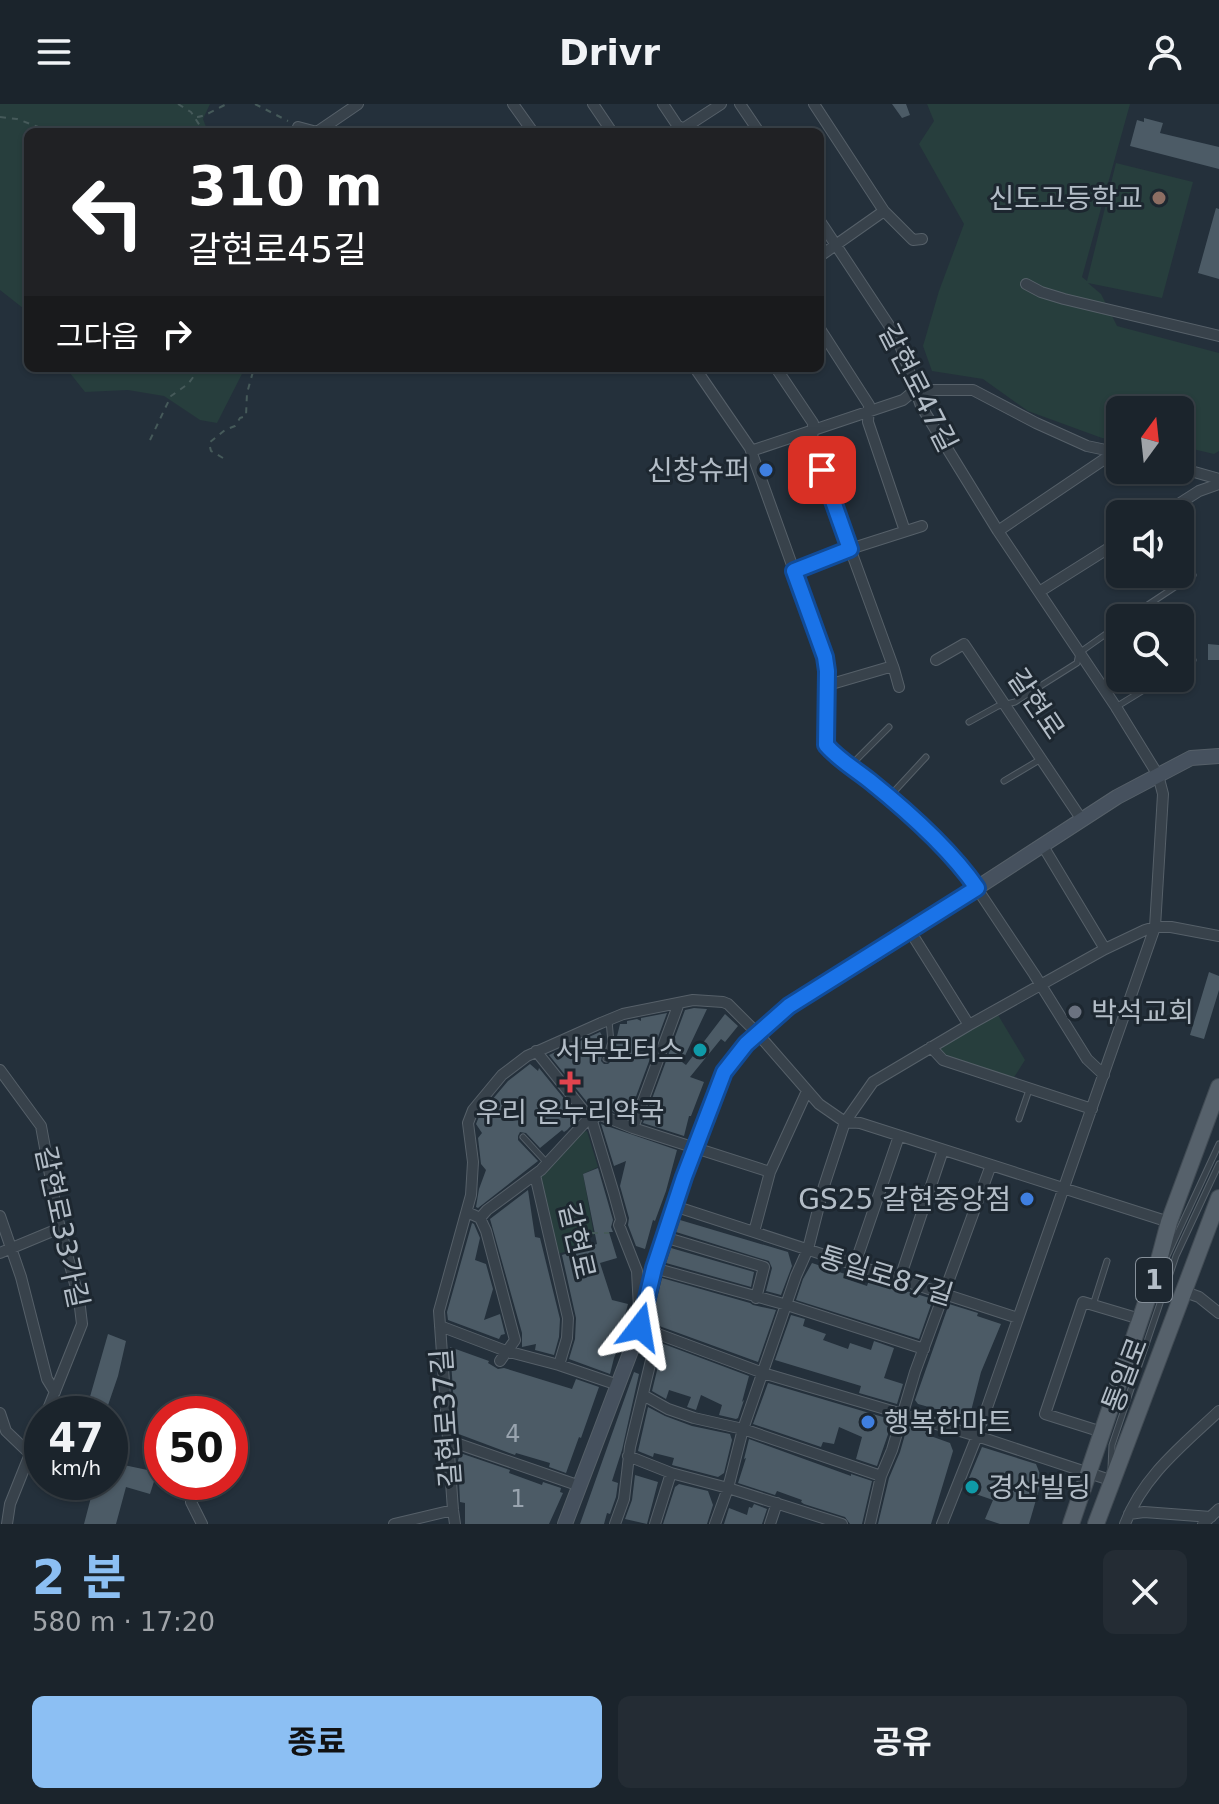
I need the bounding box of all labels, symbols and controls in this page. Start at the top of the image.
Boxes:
icon: menu [32,30,76,74]
icon: person [1143,30,1187,74]
text: Drivr [559,32,660,73]
text: 310 m [188,153,383,218]
icon: left [56,160,160,264]
place label: 신도고등학교 [988,182,1143,215]
marker: 신도고등학교 [1150,189,1168,207]
text: 갈현로45길 [188,229,366,270]
icon: right [155,312,199,356]
text: 그다음 [56,319,139,354]
street label: 갈현로47길 [872,319,964,457]
north arrow [1106,396,1194,484]
map controls [1106,396,1194,692]
pin [788,436,856,504]
icon: arrive [800,448,844,492]
place label: 신창슈퍼 [647,454,750,487]
marker: 신창슈퍼 [757,461,775,479]
button: sound [1106,500,1194,588]
button: search [1106,604,1194,692]
street label: 갈현로 [1001,663,1071,745]
place label: 박석교회 [1091,996,1194,1029]
marker: 박석교회 [1066,1003,1084,1021]
place label: 서부모터스 [555,1034,684,1067]
marker: 서부모터스 [691,1041,709,1059]
marker: 우리 온누리약국 [561,1073,579,1091]
place label: 우리 온누리약국 [475,1096,665,1129]
street label: 갈현로33가길 [29,1143,95,1311]
place label: GS25 갈현중앙점 [798,1183,1011,1216]
marker: GS25 갈현중앙점 [1018,1190,1036,1208]
street label: 갈현로 [552,1200,602,1282]
street label: 통일로87길 [815,1240,957,1312]
road number: 1 [1136,1258,1172,1302]
position arrow [598,1285,682,1369]
street label: 통일로 [1096,1333,1154,1417]
street label: 갈현로37길 [425,1348,467,1488]
speed limit sign: 50 [144,1396,248,1500]
place label: 행복한마트 [884,1406,1013,1439]
marker: 행복한마트 [859,1413,877,1431]
text: 47 [48,1415,104,1461]
house number: 4 [505,1420,521,1448]
text: km/h [51,1456,101,1480]
place label: 경산빌딩 [988,1471,1091,1504]
marker: 경산빌딩 [963,1478,981,1496]
house number: 1 [510,1485,526,1513]
text: 2 분 [32,1549,126,1605]
button: close [1103,1550,1187,1634]
text: 580 m · 17:20 [32,1607,215,1637]
button: 종료 [32,1696,602,1788]
button: 공유 [618,1696,1187,1788]

